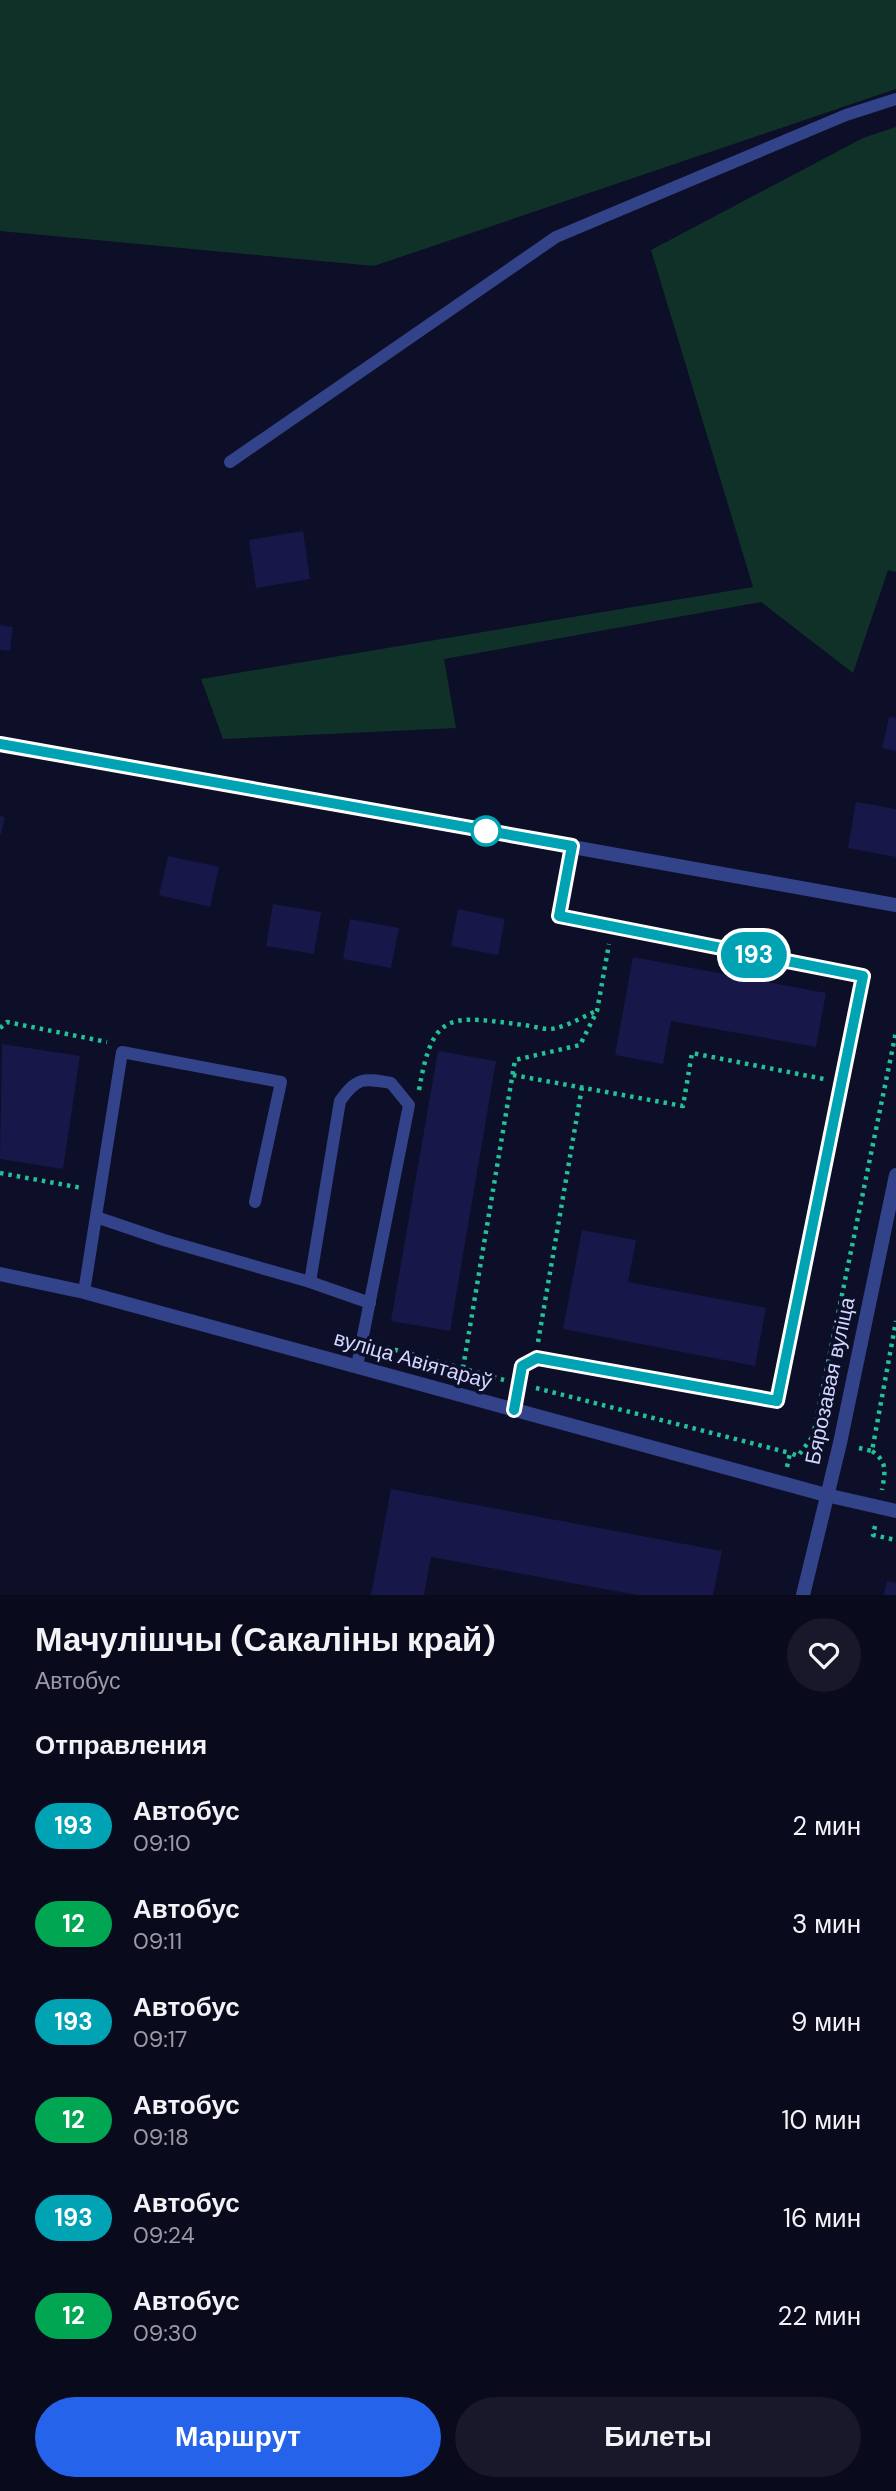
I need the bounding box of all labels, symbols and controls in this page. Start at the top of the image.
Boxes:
unlabelled marker [471,816,501,846]
line badge: 193 [714,932,794,978]
text: 193 [735,939,773,970]
street label: Бярозавая вуліца [799,1294,861,1467]
street label: вуліца Авіятараў [331,1324,496,1396]
text: Мачулішчы (Сакаліны край) [35,1618,496,1661]
button: heart [787,1618,861,1692]
text: Автобус [35,1666,121,1696]
text: Отправления [35,1728,207,1762]
text: Автобус [133,1794,240,1828]
text: 2 мин [792,1809,861,1843]
text: 193 [54,1810,93,1841]
text: 09:10 [133,1828,191,1858]
text: Автобус [133,1892,240,1926]
text: 3 мин [792,1907,861,1941]
text: 12 [62,1908,85,1939]
text: 09:11 [133,1926,182,1956]
text: Автобус [133,1990,240,2024]
text: 9 мин [791,2005,861,2039]
text: 193 [54,2006,93,2037]
text: 09:17 [133,2024,187,2054]
text: Автобус [133,2088,240,2122]
text: 10 мин [781,2103,861,2137]
text: 12 [62,2104,85,2135]
text: 09:18 [133,2122,189,2152]
text: Автобус [133,2186,240,2220]
text: 16 мин [783,2201,861,2235]
text: 193 [54,2202,93,2233]
text: 09:24 [133,2220,195,2250]
text: Автобус [133,2284,240,2318]
text: 22 мин [777,2299,861,2333]
text: 12 [62,2300,85,2331]
text: 09:30 [133,2318,197,2348]
button: Маршрут [35,2397,441,2477]
button: Билеты [455,2397,861,2477]

